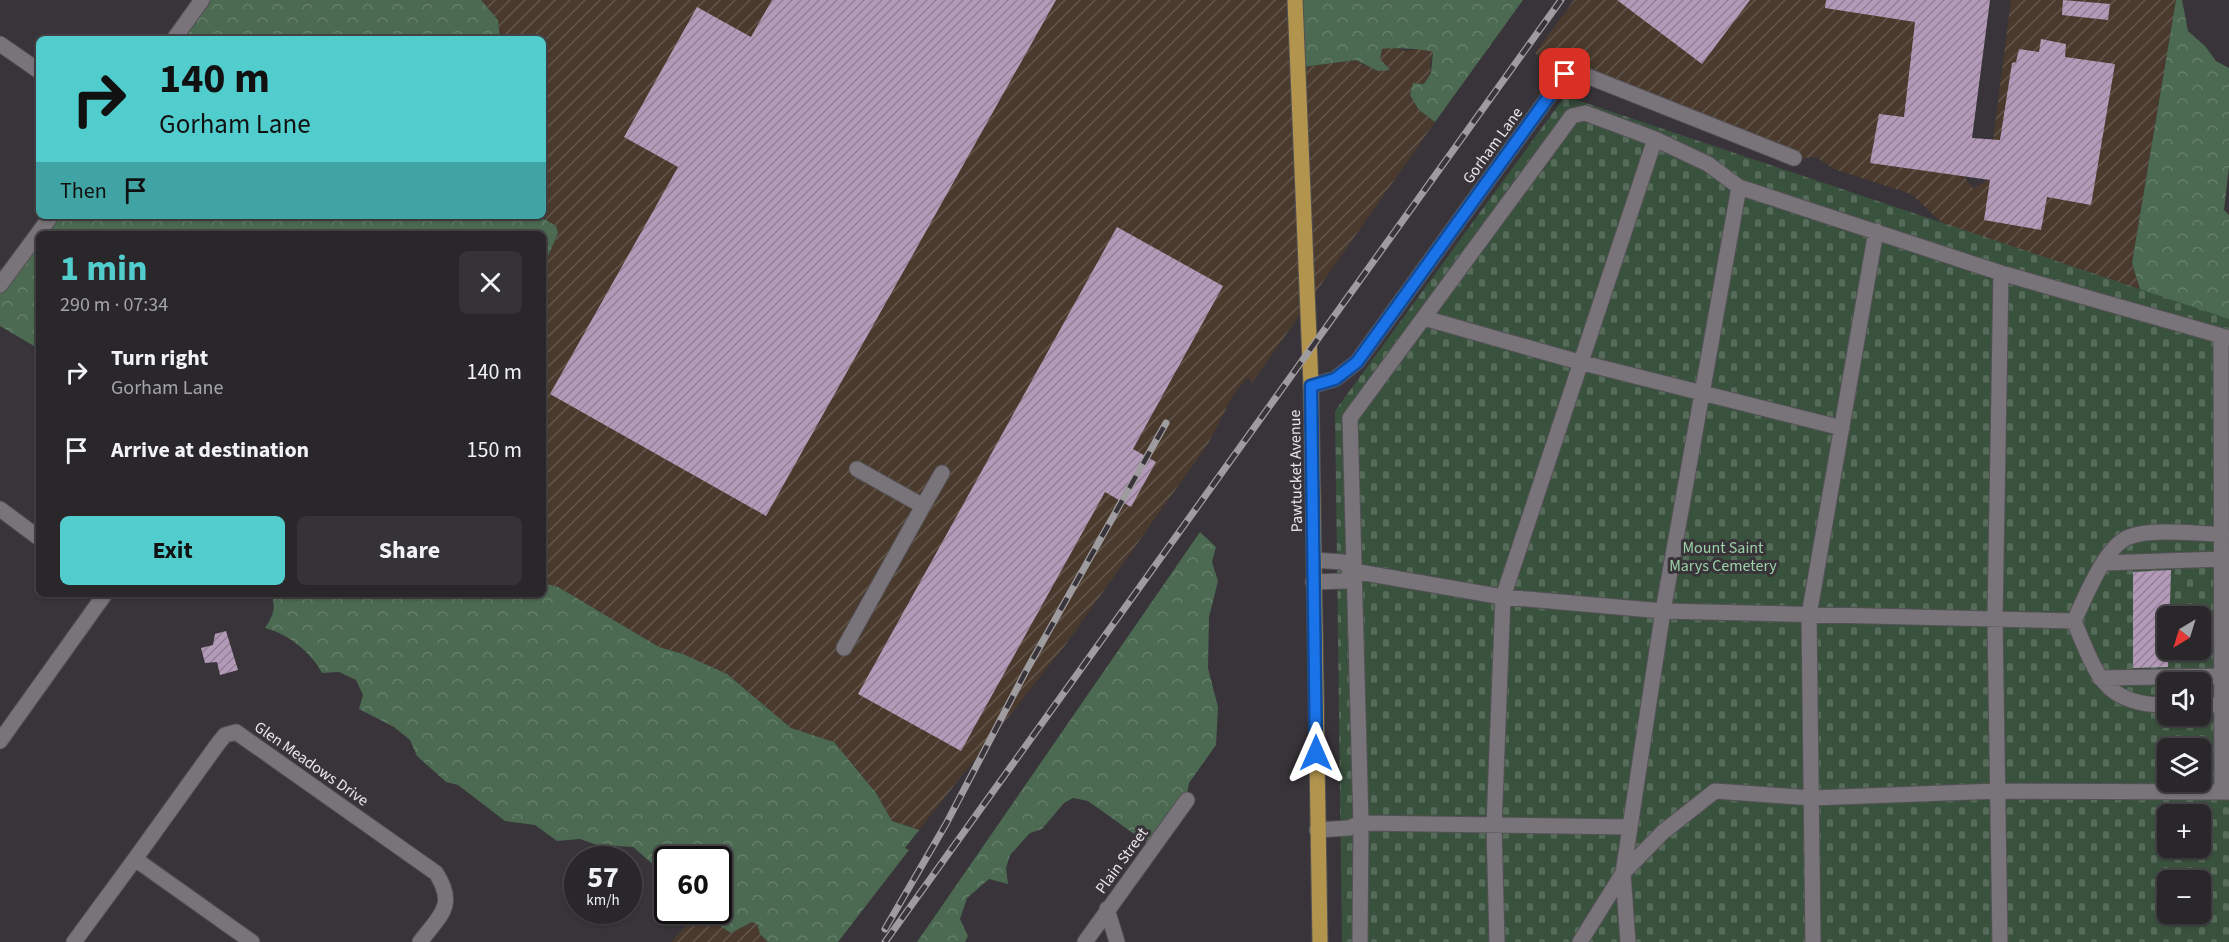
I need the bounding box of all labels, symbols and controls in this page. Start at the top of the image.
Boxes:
pin [1539,48,1590,99]
text: 140 m [159,49,270,109]
icon: arrive [1548,57,1581,90]
icon: right [60,60,138,138]
street label: Gorham Lane [1458,103,1528,188]
text: Gorham Lane [159,105,311,144]
icon: arrive [119,174,152,207]
text: Then [60,175,107,207]
text: 1 min [60,243,148,294]
button: close [459,251,522,314]
text: 290 m · 07:34 [60,291,168,319]
text: Turn right [111,342,208,374]
icon: right [60,356,93,389]
text: 140 m [467,356,522,388]
text: Gorham Lane [111,374,223,402]
street label: Pawtucket Avenue [1284,409,1308,533]
icon: arrive [60,434,93,467]
text: Arrive at destination [111,434,309,466]
text: 150 m [467,434,522,466]
button: Exit [60,516,285,585]
button: Share [297,516,522,585]
park label: Mount Saint Marys Cemetery [1669,537,1777,577]
north arrow [2157,606,2211,660]
map controls [2157,606,2211,924]
button: sound [2157,672,2211,726]
street label: Glen Meadows Drive [250,716,373,812]
position arrow [1284,721,1348,785]
button: layers [2157,738,2211,792]
button: + [2157,804,2211,858]
street label: Plain Street [1090,822,1154,898]
speed limit sign: 60 [654,846,732,924]
text: 57 [587,856,619,899]
button: − [2157,870,2211,924]
text: km/h [586,890,620,911]

